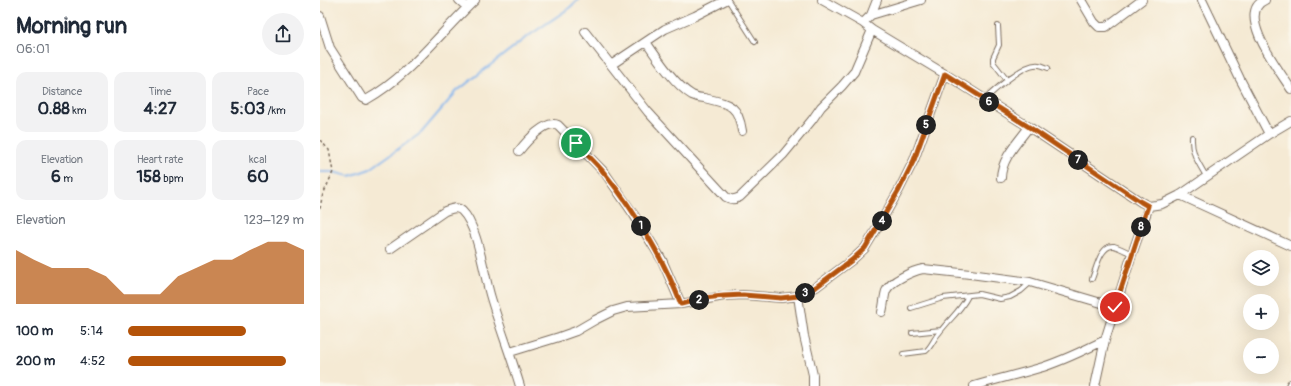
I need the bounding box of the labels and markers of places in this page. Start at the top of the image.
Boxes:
pin: 6 [979,92,999,112]
pin: 5 [916,115,936,135]
pin [559,126,593,160]
pin: 7 [1068,150,1088,170]
pin: 4 [872,211,892,231]
pin: 1 [631,216,651,236]
pin: 8 [1131,217,1151,237]
pin: 3 [795,283,815,303]
pin: 2 [689,290,709,310]
pin [1098,290,1132,324]

